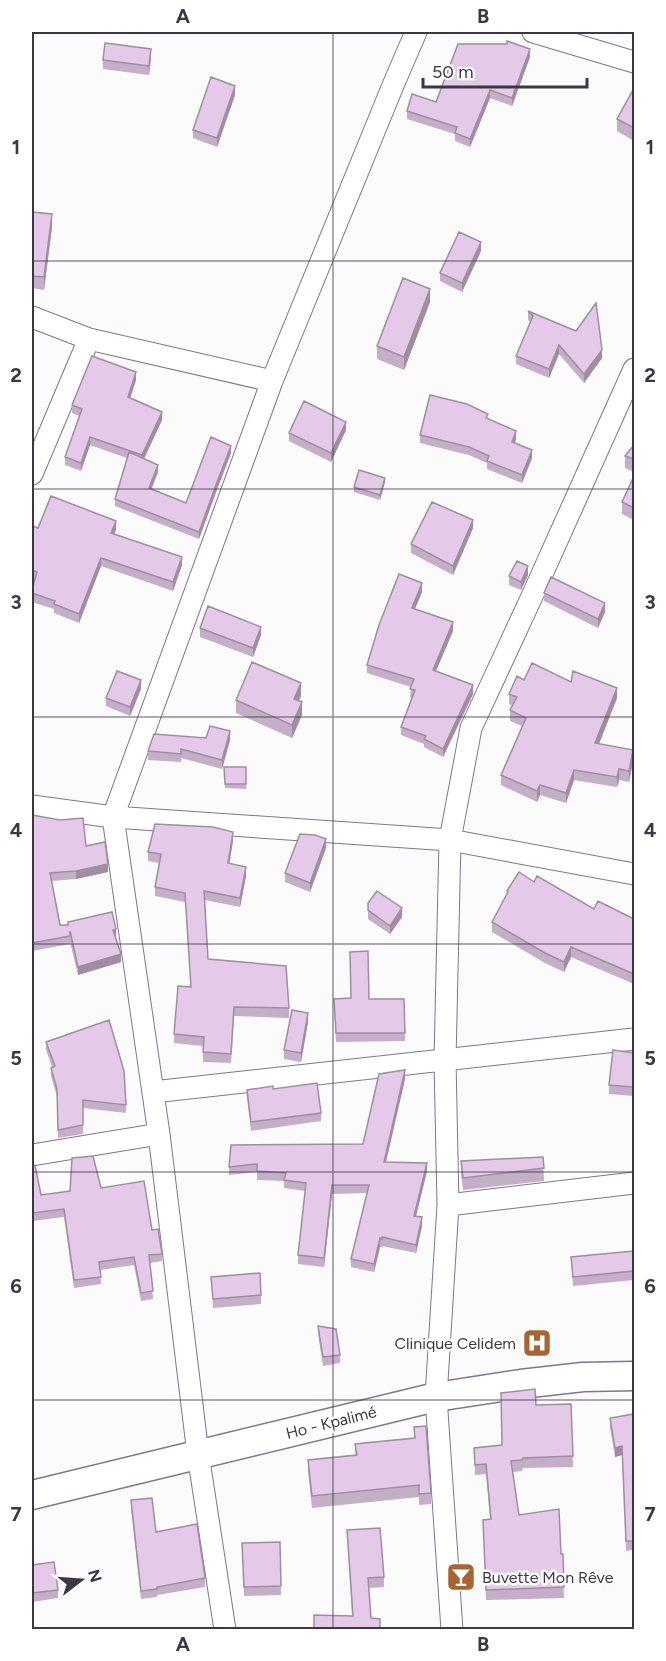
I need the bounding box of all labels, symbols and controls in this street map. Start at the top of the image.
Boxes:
text: A [176,4,191,28]
text: B [477,4,489,28]
scale bar [423,51,586,89]
text: 50 m [432,61,474,83]
text: 1 [12,135,20,159]
text: 1 [646,135,654,159]
text: 2 [10,363,22,387]
text: 2 [644,363,656,387]
text: 3 [10,590,22,614]
text: 3 [644,590,656,614]
text: 4 [10,818,23,842]
text: 4 [644,818,657,842]
text: 5 [10,1046,22,1070]
text: 5 [644,1046,656,1070]
text: 6 [10,1274,22,1298]
text: 6 [644,1274,656,1298]
hospital icon: Clinique Celidem [521,1327,553,1359]
place label: Clinique Celidem [394,1334,516,1353]
street label: Ho - Kpalimé [284,1402,379,1443]
text: 7 [10,1502,22,1526]
text: 7 [644,1502,656,1526]
north arrow [51,1550,111,1610]
bar icon: Buvette Mon Rêve [445,1561,477,1593]
text: N [84,1567,106,1584]
place label: Buvette Mon Rêve [482,1568,614,1587]
text: A [176,1632,191,1656]
text: B [477,1632,489,1656]

